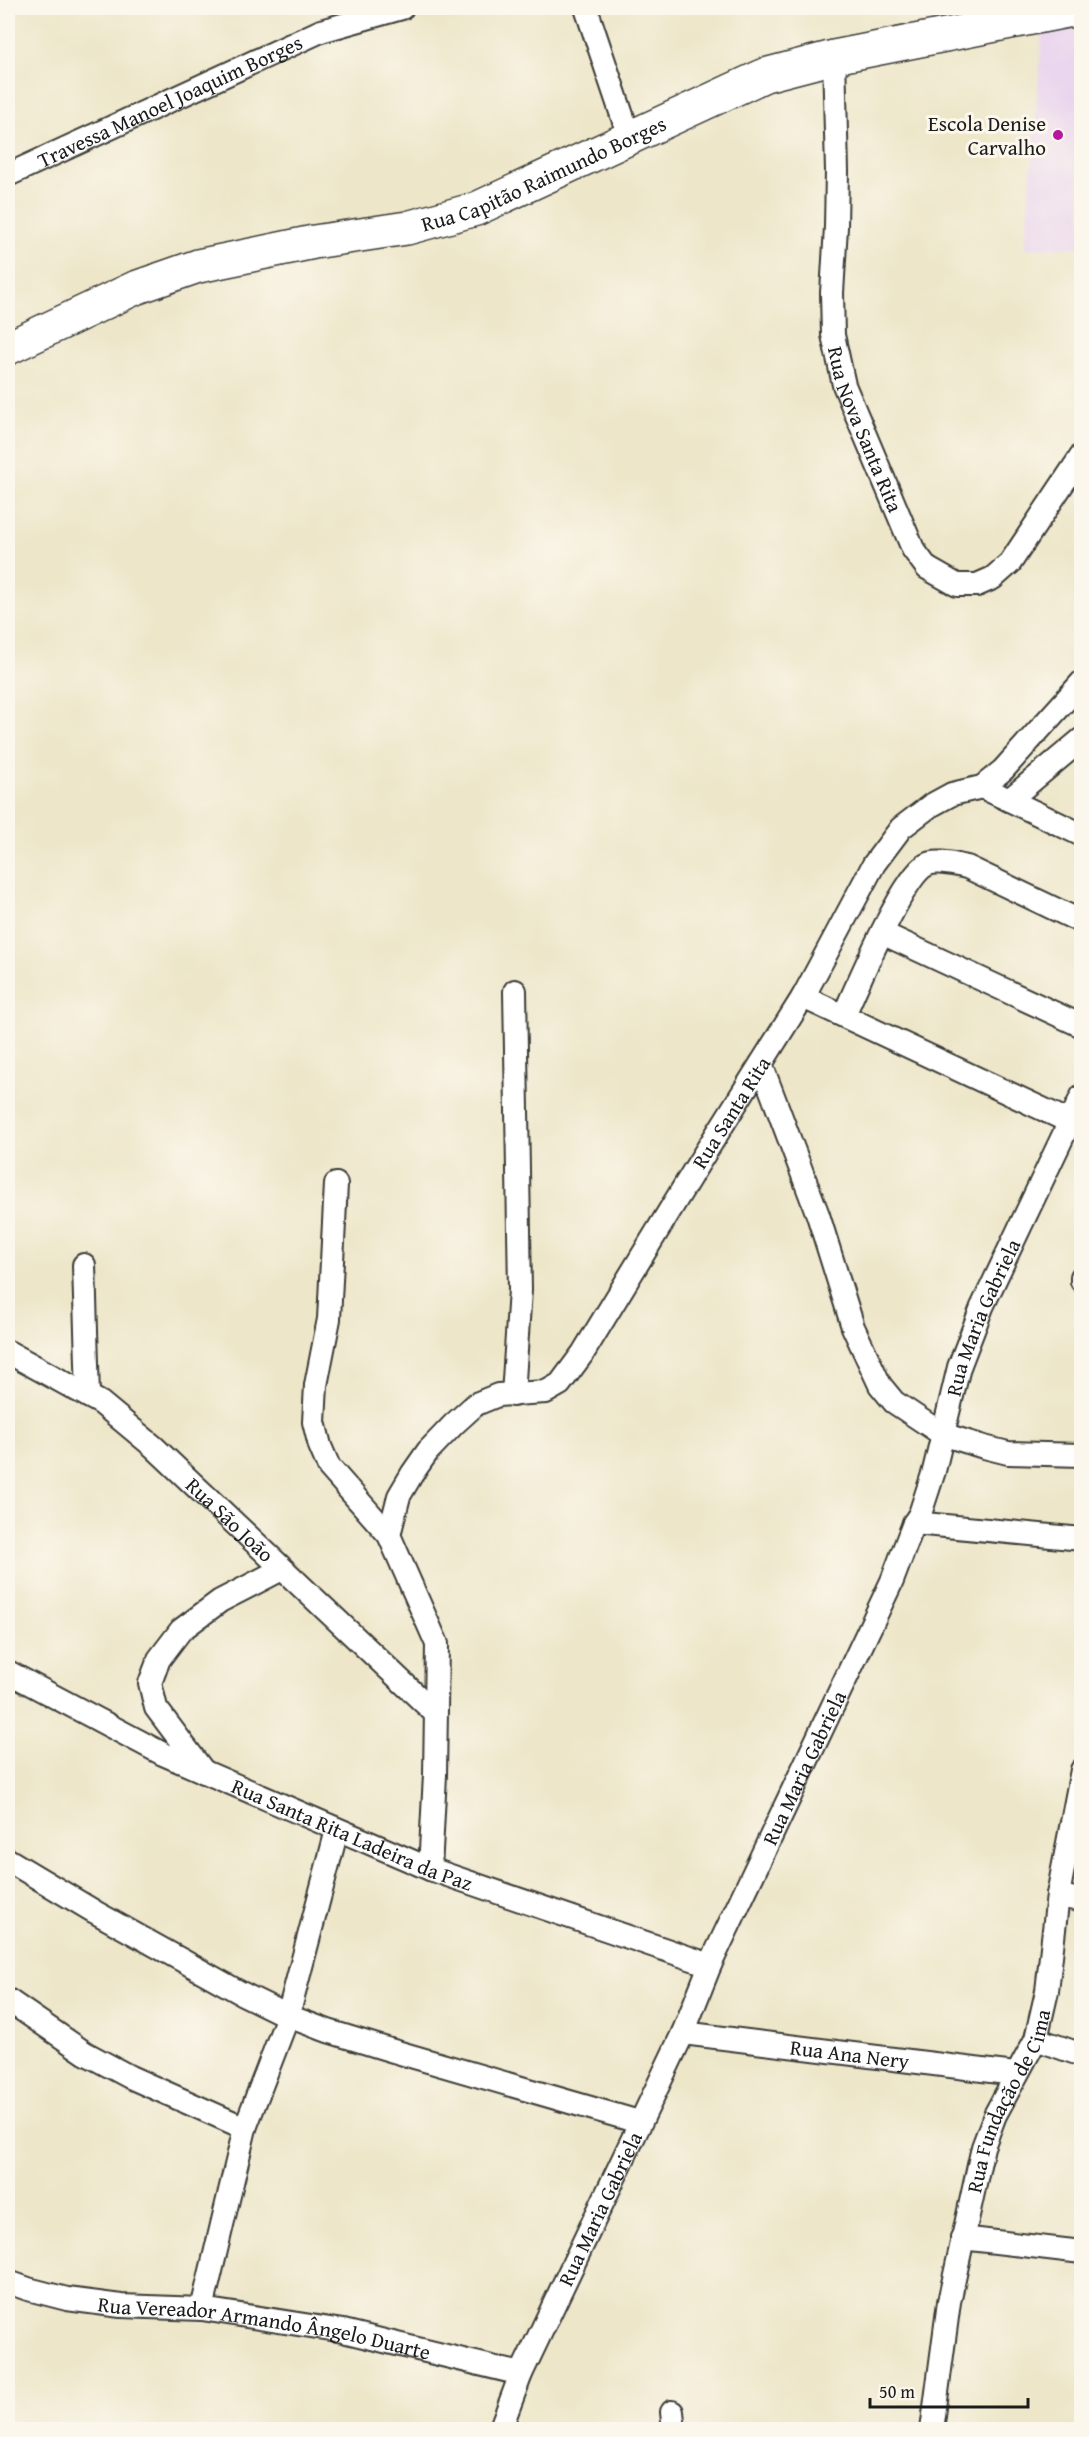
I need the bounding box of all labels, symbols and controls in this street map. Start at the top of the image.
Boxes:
street label: Travessa Manoel Joaquim Borges [32,26,307,175]
street label: Rua Capitão Raimundo Borges [418,108,671,239]
place label: Escola Denise Carvalho [928,108,1046,163]
marker: Escola Denise Carvalho [1051,128,1065,142]
street label: Rua Nova Santa Rita [820,343,911,517]
street label: Rua Santa Rita [684,1050,778,1174]
street label: Rua Maria Gabriela [937,1233,1028,1399]
street label: Rua São João [179,1470,281,1569]
street label: Rua Maria Gabriela [754,1685,854,1850]
street label: Rua Santa Rita Ladeira da Paz [227,1770,477,1898]
street label: Rua Fundação de Cima [958,2006,1058,2196]
street label: Rua Ana Nery [788,2031,912,2076]
street label: Rua Maria Gabriela [550,2126,650,2291]
street label: Rua Vereador Armando Ângelo Duarte [96,2288,434,2367]
scale bar [870,2371,1028,2409]
text: 50 m [879,2378,915,2405]

